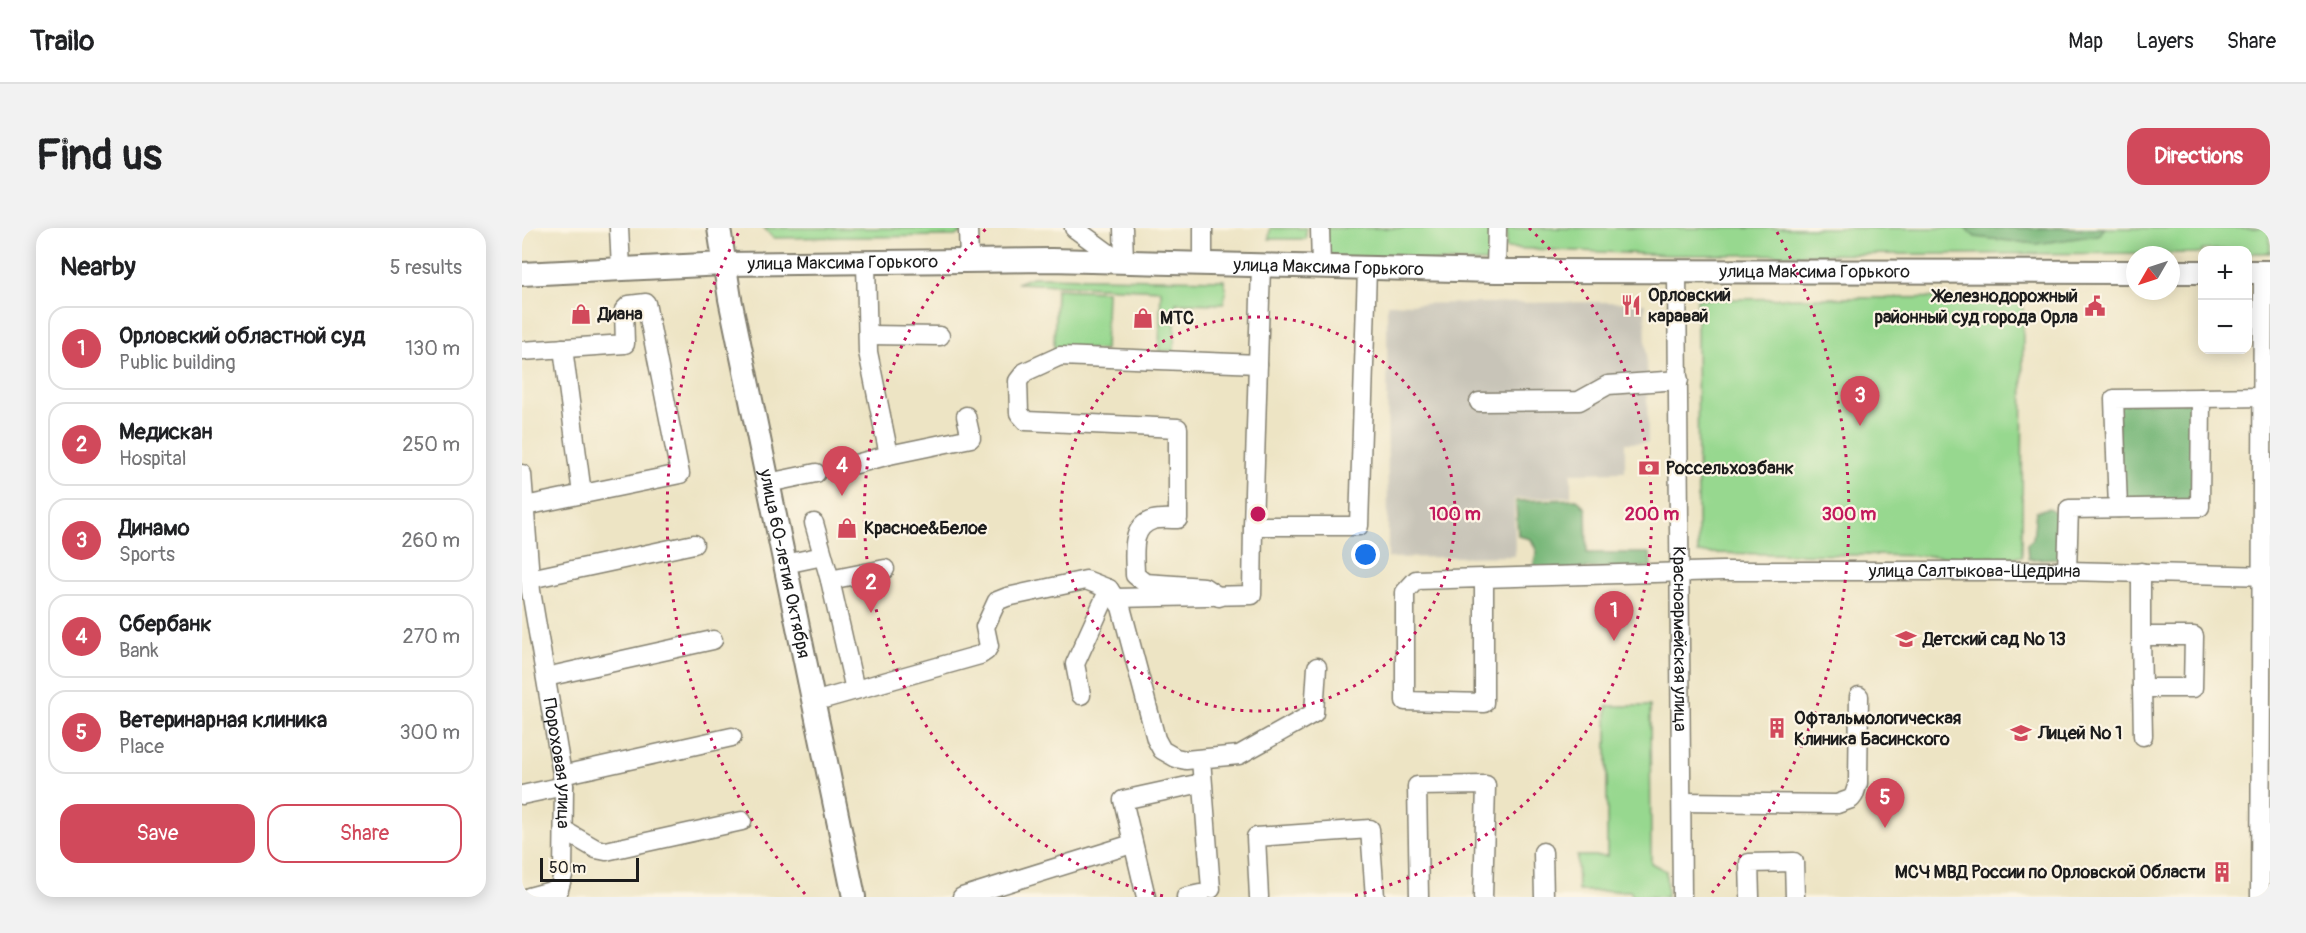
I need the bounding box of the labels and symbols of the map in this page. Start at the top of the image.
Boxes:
north arrow [2126,246,2180,300]
street label: улица Максима Горького [746,250,939,276]
street label: улица Максима Горького [1232,253,1425,281]
street label: улица Максима Горького [1718,260,1910,284]
place label: Орловский каравай [1648,284,1731,328]
place label: Железнодорожный районный суд города Орла [1874,285,2079,329]
restaurant icon: Орловский каравай [1619,293,1643,317]
public building icon: Железнодорожный районный суд города Орла [2083,294,2107,318]
shop icon: Диана [569,302,593,326]
place label: Диана [597,303,643,326]
shop icon: МТС [1131,306,1155,330]
place label: МТС [1160,307,1194,330]
pin: 3 [1840,376,1880,426]
pin: 4 [822,446,862,496]
bank icon: Россельхозбанк [1637,456,1661,480]
place label: Россельхозбанк [1666,457,1794,480]
street label: улица 60-летия Октября [753,466,815,660]
text: 100 m [1429,503,1481,526]
text: 200 m [1625,503,1679,526]
text: 300 m [1822,503,1876,526]
centre of rings [1248,504,1268,524]
shop icon: Красное&Белое [835,516,859,540]
place label: Красное&Белое [864,517,988,540]
your location [1351,540,1380,569]
street label: Красноармейская улица [1667,546,1692,732]
street label: улица Салтыкова-Щедрина [1868,560,2081,583]
pin: 2 [852,564,890,613]
pin: 1 [1594,592,1634,641]
school or university icon: Детский сад № 13 [1894,627,1918,651]
place label: Детский сад № 13 [1922,628,2066,651]
street label: Пороховая улица [537,696,575,829]
place label: Офтальмологическая Клиника Басинского [1794,707,1961,751]
building icon: Офтальмологическая Клиника Басинского [1765,716,1789,740]
school or university icon: Лицей № 1 [2009,721,2033,745]
place label: Лицей № 1 [2037,722,2122,745]
pin: 5 [1866,778,1904,828]
scale bar [540,855,639,882]
building icon: МСЧ МВД России по Орловской Области [2210,860,2234,884]
place label: МСЧ МВД России по Орловской Области [1895,861,2205,884]

